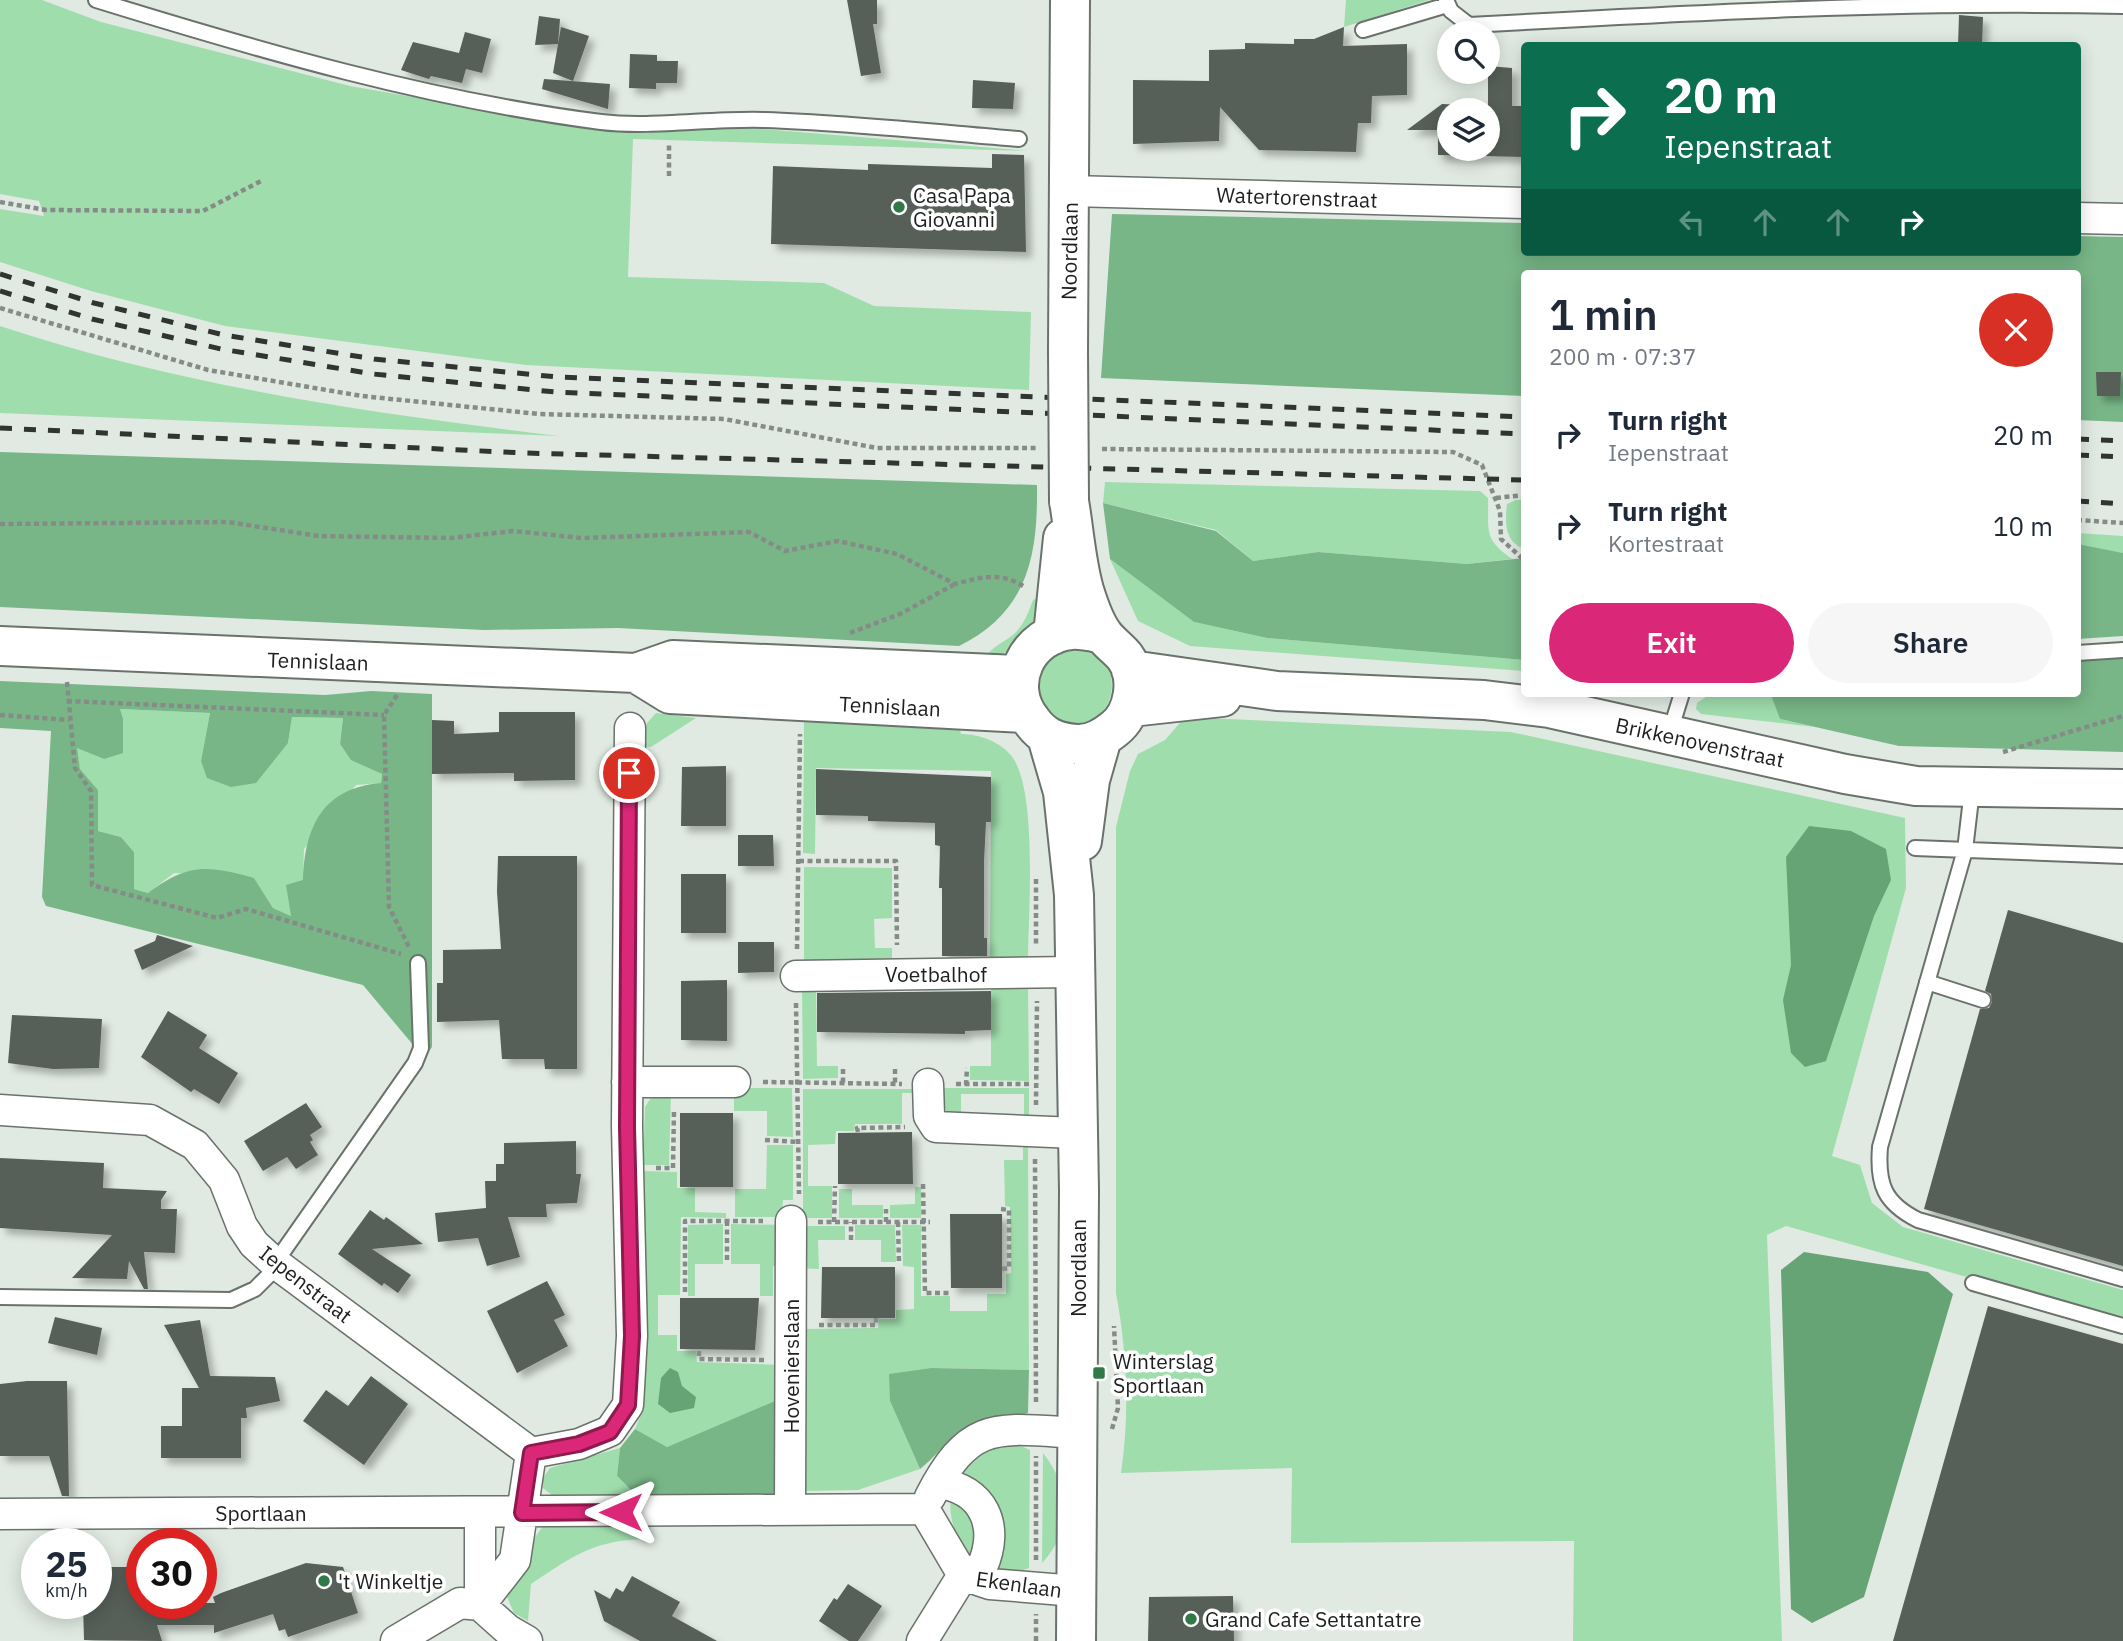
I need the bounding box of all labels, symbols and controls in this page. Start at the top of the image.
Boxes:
map controls [1437,21,1500,161]
button: search [1437,21,1500,84]
text: 20 m [1664,63,1778,126]
icon: right [1549,70,1640,161]
button: layers [1437,98,1500,161]
text: Iepenstraat [1664,125,1832,167]
street label: Watertorenstraat [1216,180,1378,214]
place label: Casa Papa Giovanni [913,181,1011,233]
marker: Casa Papa Giovanni [891,199,907,215]
street label: Noordlaan [1054,202,1084,300]
icon: left [1673,203,1711,241]
icon: ahead [1746,203,1784,241]
icon: ahead [1819,203,1857,241]
icon: right [1892,203,1930,241]
text: 1 min [1549,287,1658,342]
button: close [1979,293,2053,367]
text: 200 m · 07:37 [1549,341,1696,371]
text: Turn right [1608,403,1727,437]
icon: right [1549,416,1587,454]
text: 20 m [1993,418,2053,452]
text: Iepenstraat [1608,437,1729,467]
text: Turn right [1608,494,1727,528]
icon: right [1549,507,1587,545]
text: 10 m [1993,509,2053,543]
text: Kortestraat [1608,528,1724,558]
button: Exit [1549,603,1794,683]
button: Share [1808,603,2053,683]
street label: Tennislaan [267,645,369,677]
street label: Tennislaan [839,689,941,723]
street label: Brikkenovenstraat [1613,710,1787,774]
pin [599,743,659,803]
icon: arrive [610,754,648,792]
street label: Voetbalhof [885,960,987,988]
street label: Noordlaan [1064,1219,1092,1317]
street label: Iepenstraat [254,1239,358,1329]
street label: Hovenierslaan [777,1299,805,1433]
place label: Winterslag Sportlaan [1113,1347,1214,1399]
marker: Winterslag Sportlaan [1091,1365,1107,1381]
position arrow [584,1475,658,1549]
street label: Sportlaan [215,1499,307,1527]
speed limit sign: 30 [126,1528,217,1619]
text: 25 [45,1541,88,1587]
street label: Ekenlaan [974,1564,1064,1604]
place label: 't Winkeltje [338,1567,443,1595]
marker: 't Winkeltje [316,1573,332,1589]
text: km/h [45,1579,88,1602]
place label: Grand Cafe Settantatre [1205,1605,1421,1633]
marker: Grand Cafe Settantatre [1183,1611,1199,1627]

